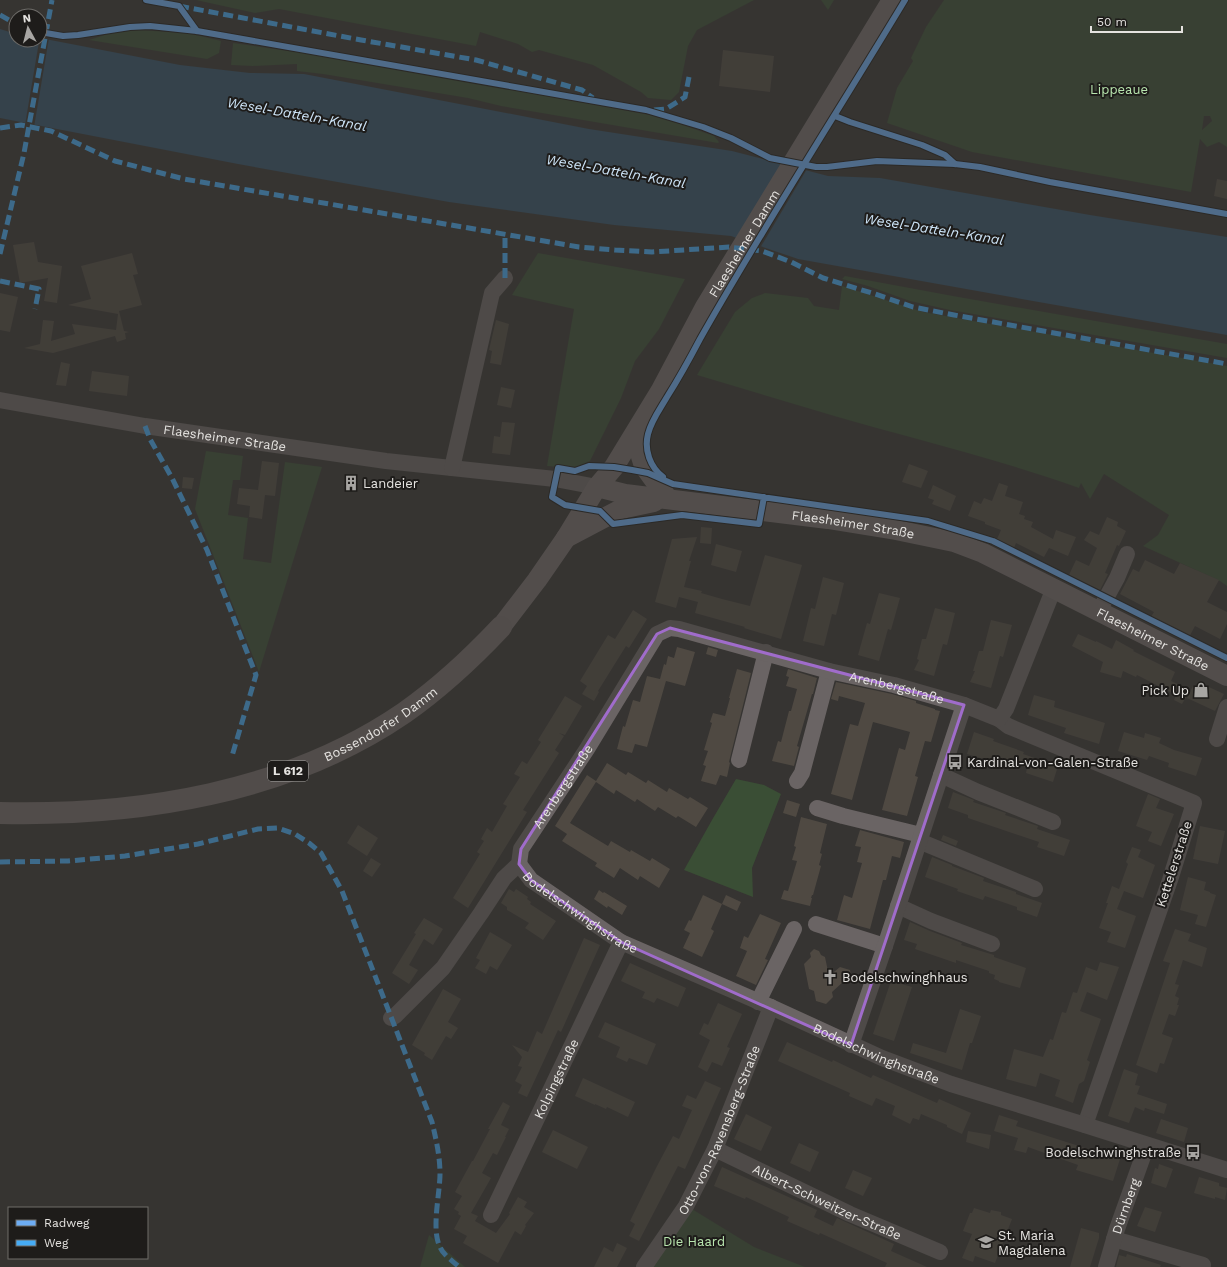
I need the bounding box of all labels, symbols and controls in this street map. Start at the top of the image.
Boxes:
north arrow [8,8,48,48]
scale bar [1091,8,1182,34]
text: N [22,12,32,26]
text: 50 m [1097,15,1127,29]
park label: Lippeaue [1090,82,1148,97]
water label: Wesel-Datteln-Kanal [226,94,368,134]
water label: Wesel-Datteln-Kanal [545,151,687,191]
street label: Flaesheimer Damm [705,187,782,300]
water label: Wesel-Datteln-Kanal [863,210,1005,248]
street label: Flaesheimer Straße [162,421,287,454]
building icon: Landeier [342,474,360,492]
place label: Landeier [363,476,418,491]
street label: Flaesheimer Straße [791,507,916,541]
street label: Flaesheimer Straße [1094,604,1212,673]
street label: Arenbergstraße [848,668,946,706]
shop icon: Pick Up [1192,681,1210,699]
street label: Bossendorfer Damm [321,683,440,764]
place label: Pick Up [1142,683,1189,698]
street label: Arenbergstraße [529,742,596,831]
bus stop icon: Kardinal-von-Galen-Straße [946,753,964,771]
place label: Kardinal-von-Galen-Straße [967,755,1138,770]
road number: L 612 [268,761,308,781]
street label: Kettelerstraße [1153,819,1195,909]
street label: Bodelschwinghstraße [520,868,640,956]
church icon: Bodelschwinghhaus [821,968,839,986]
place label: Bodelschwinghhaus [842,970,968,985]
street label: Bodelschwinghstraße [811,1020,942,1087]
street label: Kolpingstraße [531,1036,581,1121]
street label: Otto-von-Ravensberg-Straße [675,1043,763,1218]
bus stop icon: Bodelschwinghstraße [1184,1143,1202,1161]
place label: Bodelschwinghstraße [1045,1145,1181,1160]
street label: Albert-Schweitzer-Straße [750,1161,904,1242]
street label: Dürnberg [1108,1176,1142,1236]
legend [8,1207,148,1259]
text: Radweg [44,1216,90,1230]
place label: St. Maria Magdalena [998,1228,1066,1258]
school or university icon: St. Maria Magdalena [977,1233,995,1251]
park label: Die Haard [663,1234,725,1249]
text: Weg [44,1236,69,1250]

